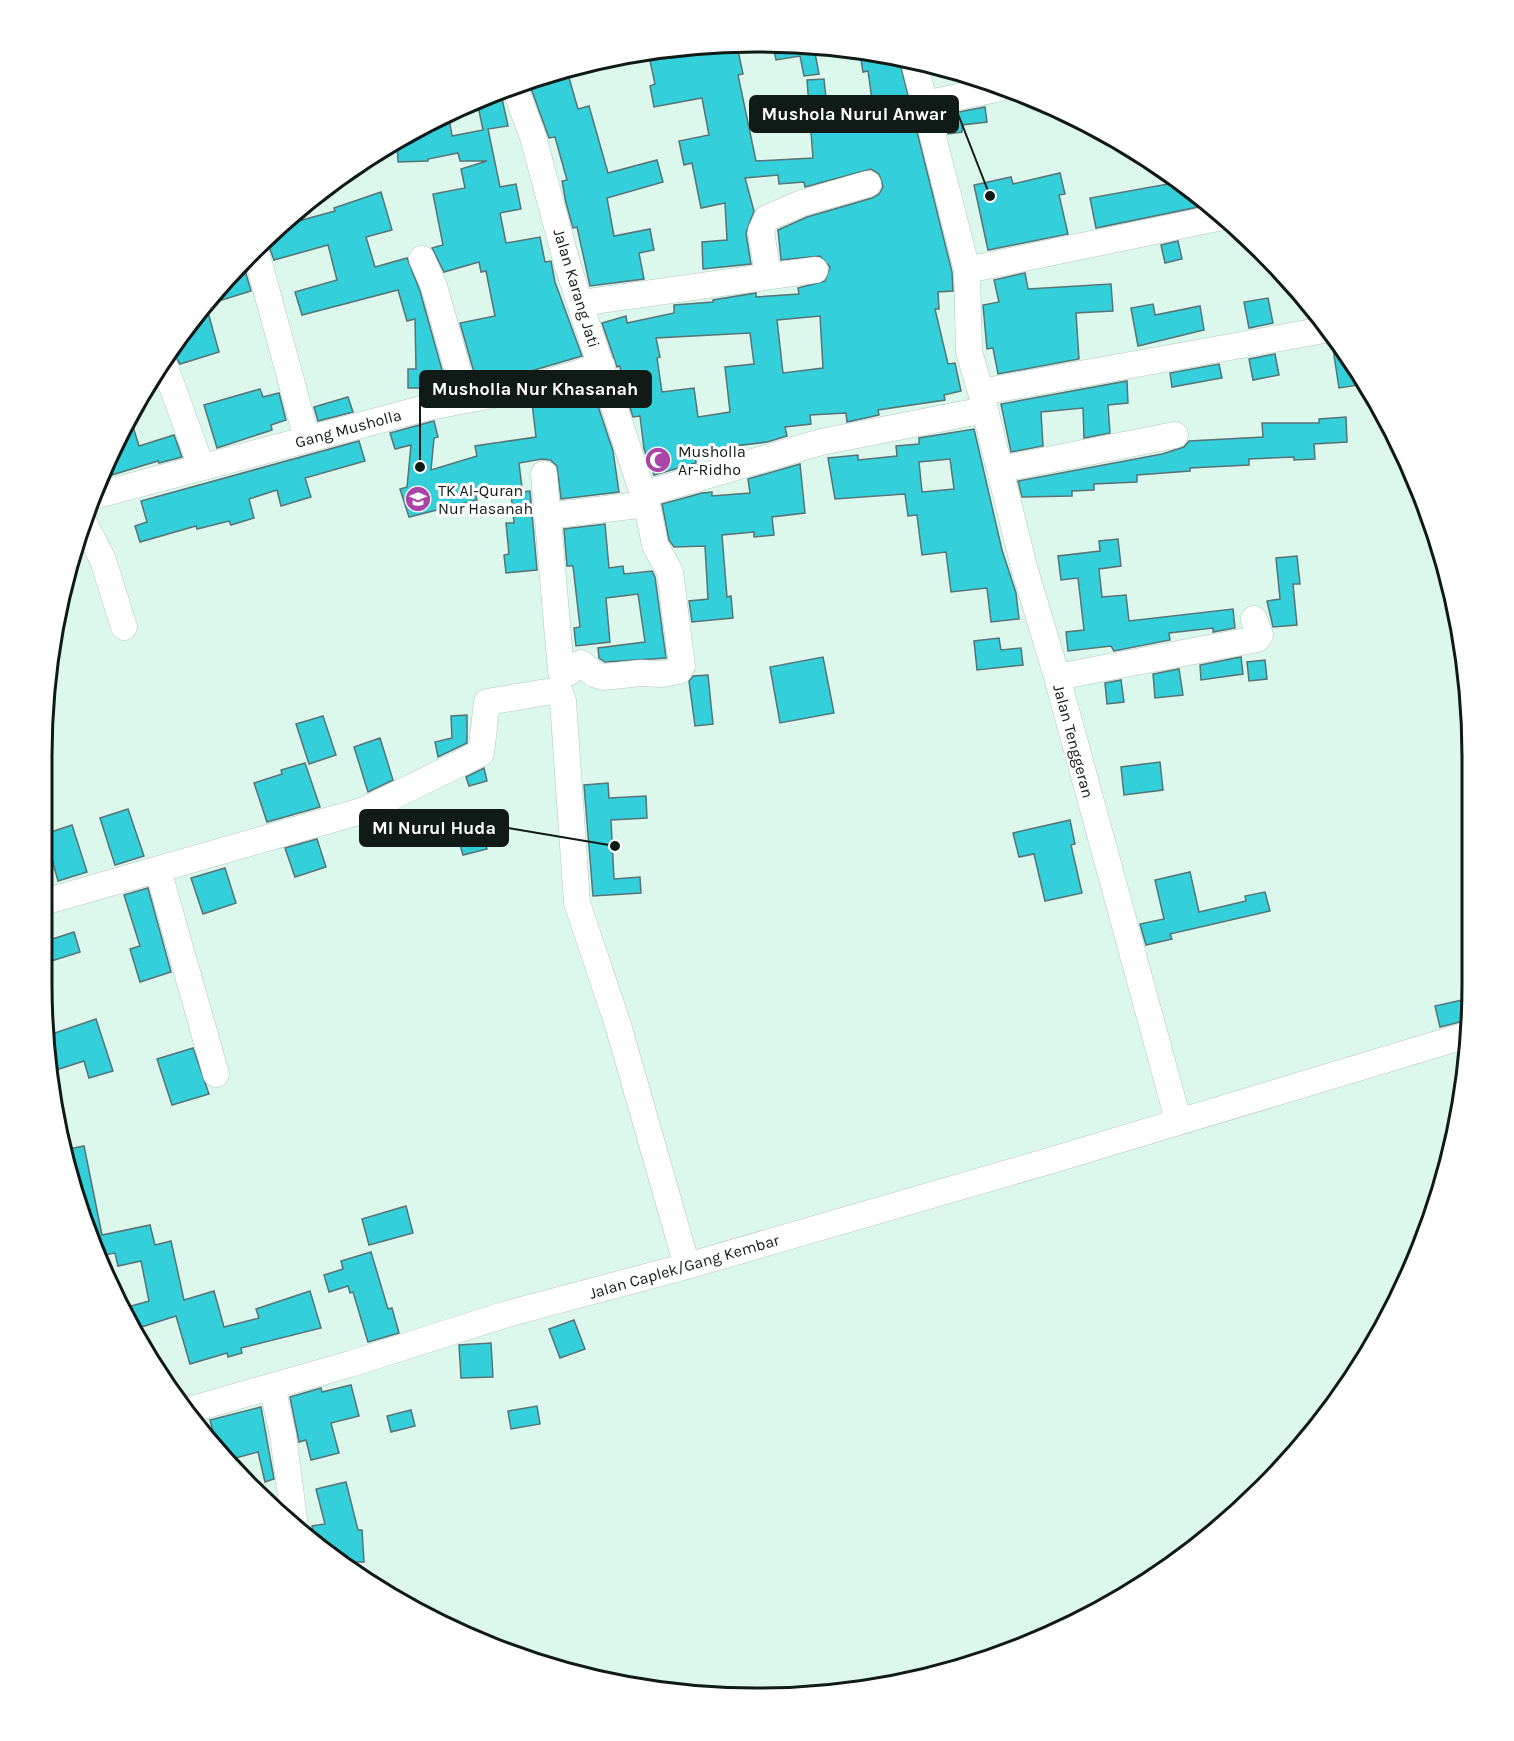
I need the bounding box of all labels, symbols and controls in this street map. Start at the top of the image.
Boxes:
callout: Mushola Nurul Anwar [750,96,958,132]
text: Mushola Nurul Anwar [762,103,946,125]
street label: Jalan Karang Jati [549,226,604,350]
callout: Musholla Nur Khasanah [420,371,651,407]
text: Musholla Nur Khasanah [432,378,638,400]
street label: Gang Musholla [293,405,403,452]
place label: Musholla Ar-Ridho [678,442,746,479]
mosque icon: Musholla Ar-Ridho [643,445,673,475]
place label: TK Al-Quran Nur Hasanah [438,481,533,518]
school or university icon: TK Al-Quran Nur Hasanah [403,484,433,514]
street label: Jalan Tenggeran [1049,682,1098,800]
callout: MI Nurul Huda [360,810,508,846]
text: MI Nurul Huda [372,817,496,839]
street label: Jalan Caplek/Gang Kembar [587,1230,782,1303]

